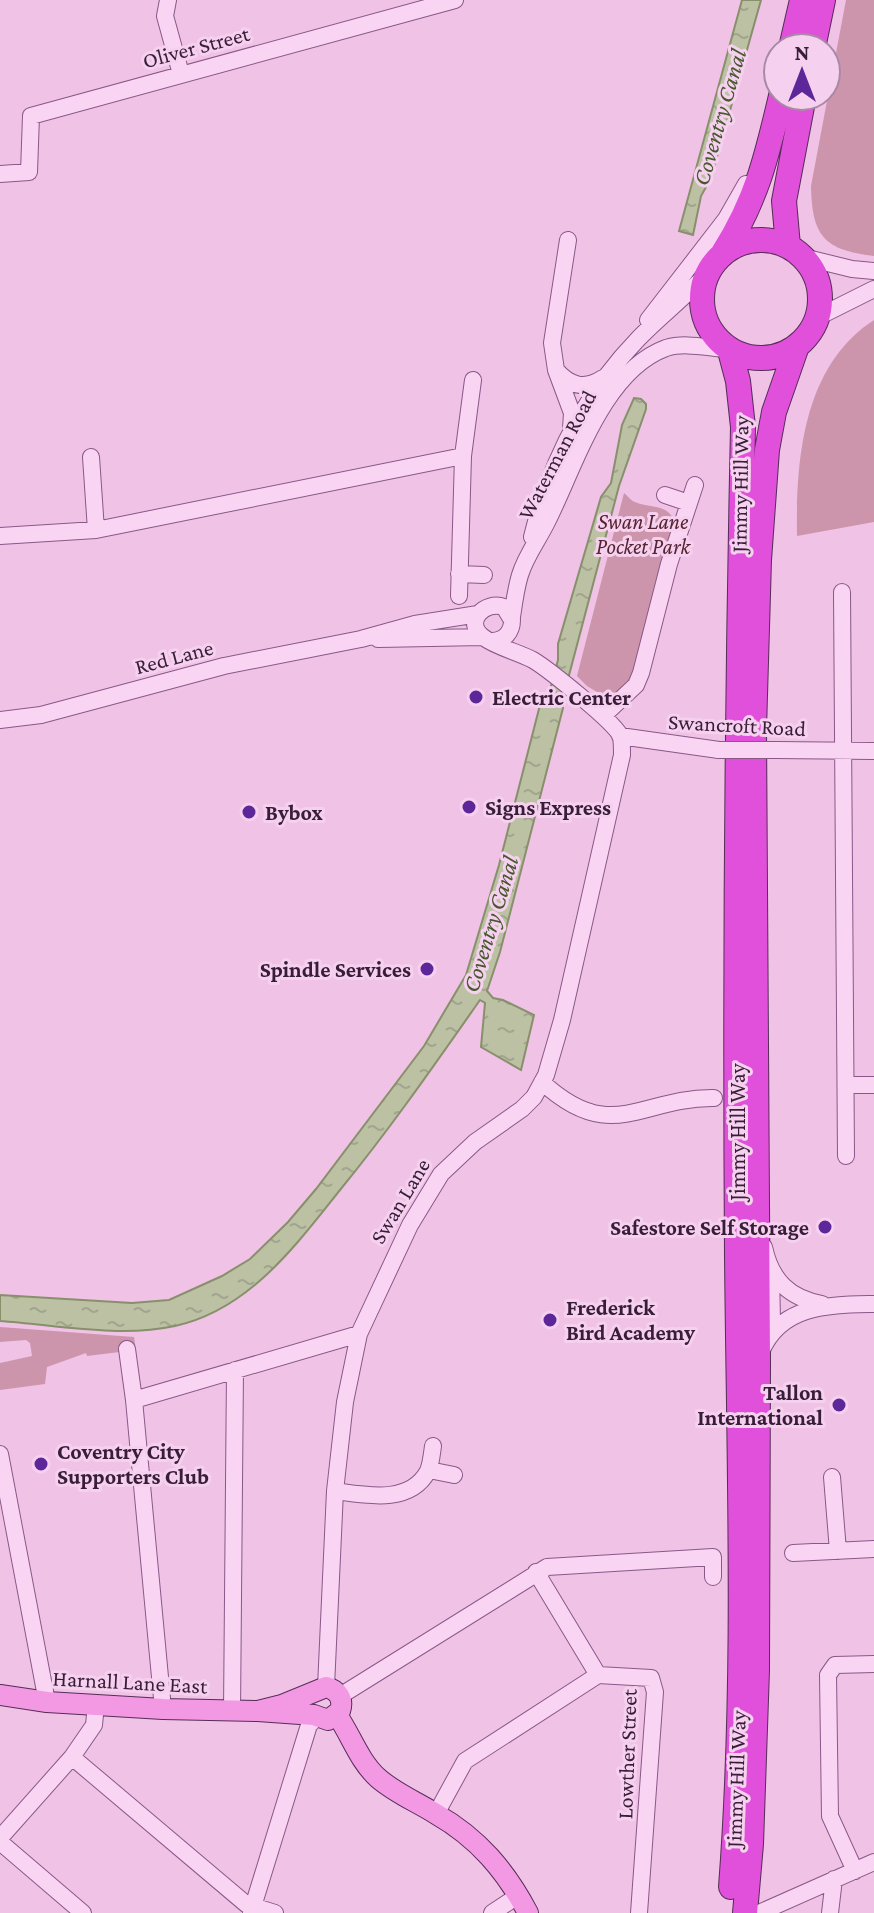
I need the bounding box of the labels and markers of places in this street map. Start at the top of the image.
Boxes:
place label: Electric Center [492,685,631,710]
marker: Electric Center [467,688,485,706]
place label: Signs Express [485,795,611,820]
marker: Signs Express [460,798,478,816]
place label: Bybox [265,800,324,825]
marker: Bybox [240,803,258,821]
place label: Spindle Services [260,957,411,982]
marker: Spindle Services [418,960,436,978]
place label: Safestore Self Storage [610,1215,809,1240]
marker: Safestore Self Storage [816,1218,834,1236]
place label: Frederick Bird Academy [566,1295,695,1345]
marker: Frederick Bird Academy [541,1311,559,1329]
place label: Tallon International [697,1380,824,1430]
marker: Tallon International [830,1396,848,1414]
place label: Coventry City Supporters Club [57,1439,209,1489]
marker: Coventry City Supporters Club [32,1455,50,1473]

